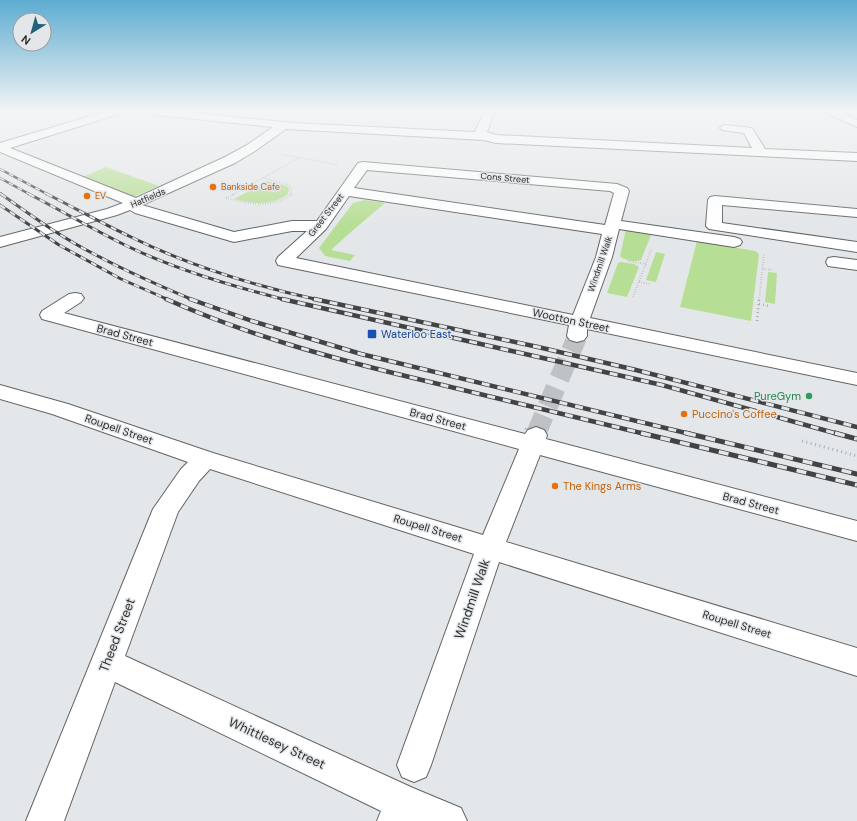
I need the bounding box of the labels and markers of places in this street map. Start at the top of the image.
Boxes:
place label: Bankside Cafe [221,181,280,193]
marker: Bankside Cafe [208,182,218,192]
place label: EV [95,190,106,202]
marker: EV [82,191,92,201]
place label: Waterloo East [381,327,452,341]
marker: Waterloo East [366,328,378,340]
place label: PureGym [754,389,801,403]
marker: PureGym [804,391,814,401]
place label: Puccino's Coffee [692,407,777,421]
marker: Puccino's Coffee [679,409,689,419]
place label: The Kings Arms [563,479,641,493]
marker: The Kings Arms [550,481,560,491]

